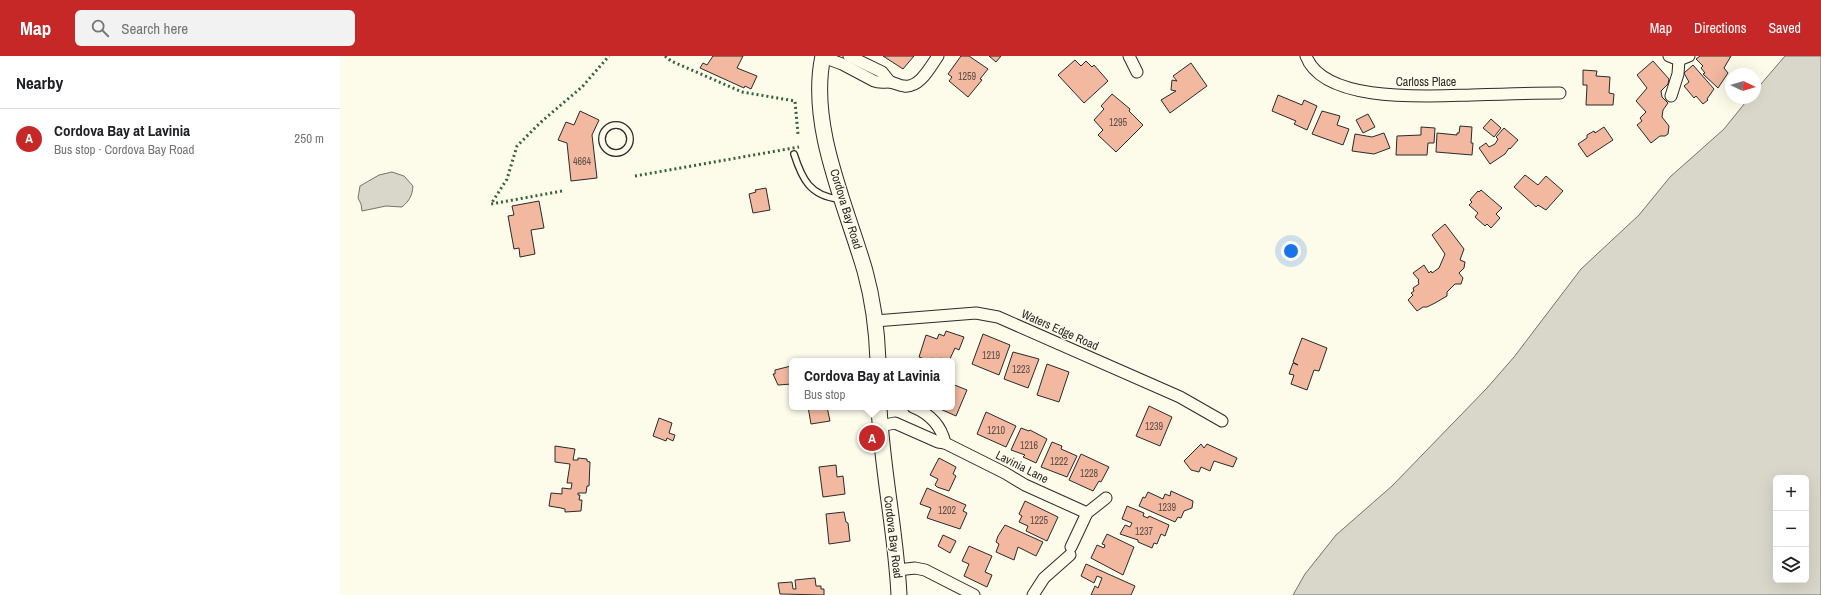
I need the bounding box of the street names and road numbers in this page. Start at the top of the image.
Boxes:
street label: Carloss Place [1396,74,1456,90]
street label: Cordova Bay Road [826,167,866,251]
street label: Waters Edge Road [1019,306,1101,354]
street label: Lavinia Lane [993,447,1051,487]
street label: Cordova Bay Road [880,495,906,579]

